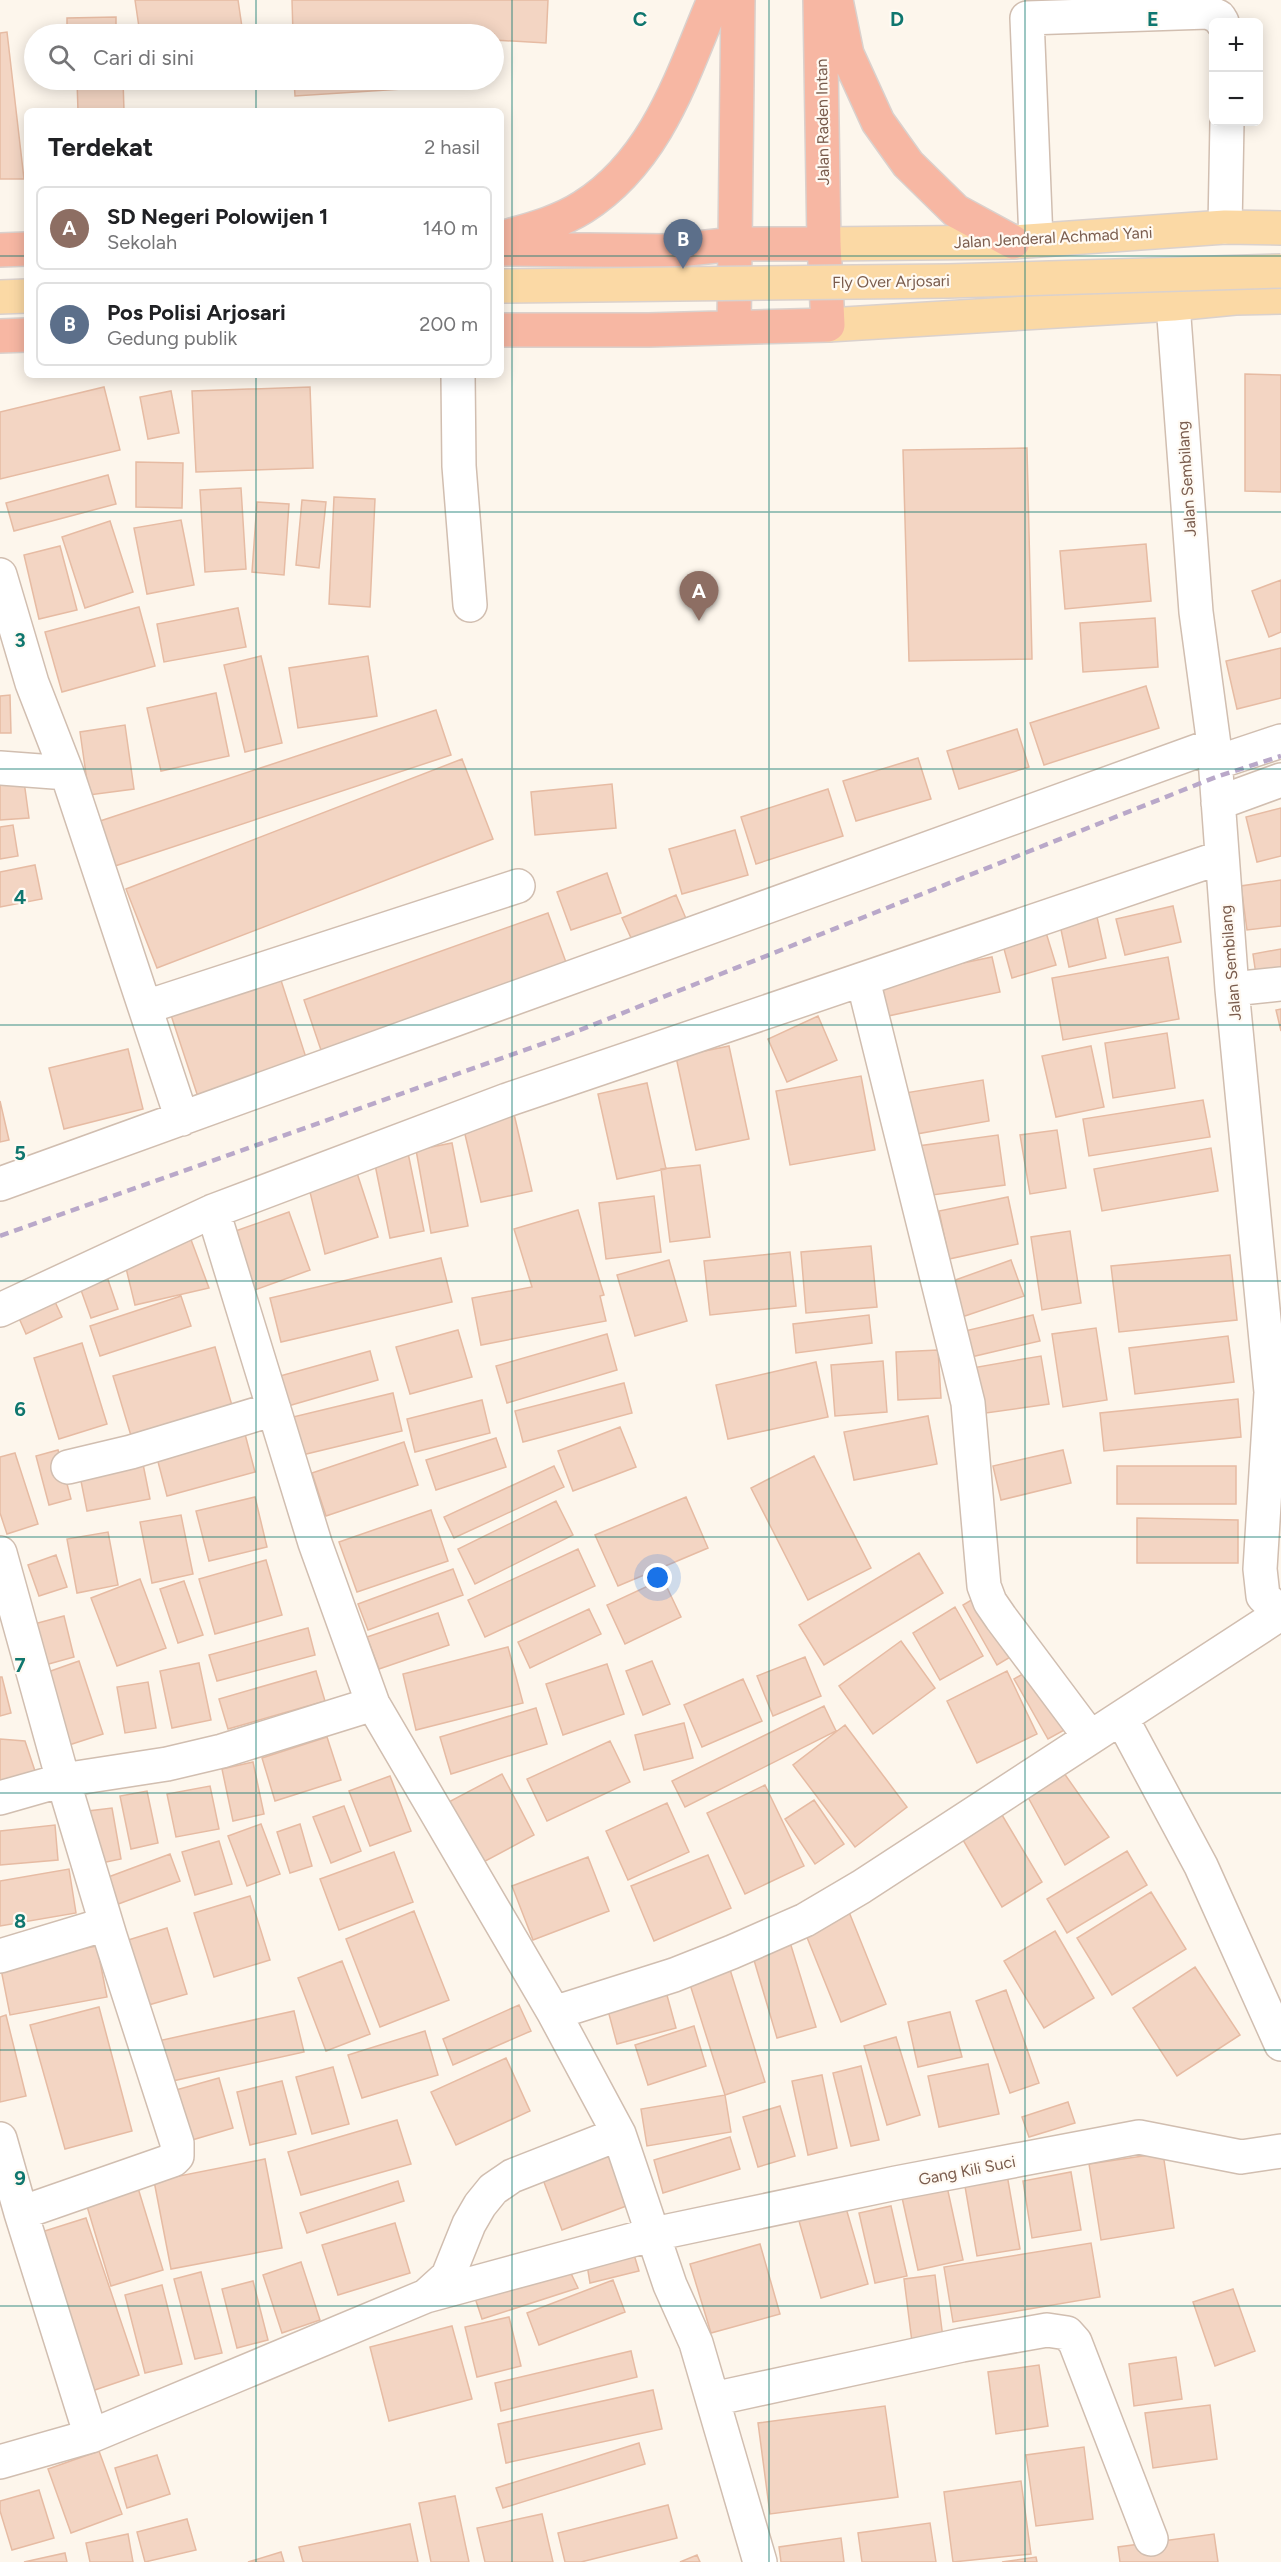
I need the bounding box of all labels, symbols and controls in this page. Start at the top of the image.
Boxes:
text: C [633,7,647,31]
text: D [890,7,904,31]
text: E [1147,7,1159,31]
map controls [1209,18,1263,126]
button: + [1209,18,1263,72]
search box [24,24,504,90]
icon: search [45,41,78,74]
text: Cari di sini [93,44,194,71]
street label: Jalan Raden Intan [812,59,833,185]
button: − [1209,72,1263,126]
text: Terdekat [48,131,153,163]
text: 2 hasil [424,135,480,159]
text: SD Negeri Polowijen 1 [107,203,328,230]
text: A [62,216,77,240]
text: 140 m [423,216,478,240]
pin: B [664,220,702,269]
street label: Jalan Jenderal Achmad Yani [953,223,1153,252]
text: Sekolah [107,230,177,254]
street label: Fly Over Arjosari [832,271,950,292]
text: Pos Polisi Arjosari [107,299,286,326]
text: B [63,312,76,336]
text: 200 m [419,312,478,336]
text: Gedung publik [107,326,237,350]
street label: Jalan Sembilang [1173,420,1200,538]
pin: A [680,572,718,621]
text: 3 [14,628,26,652]
text: 4 [14,885,27,909]
street label: Jalan Sembilang [1216,904,1245,1022]
text: 5 [14,1141,26,1165]
text: 6 [14,1397,26,1421]
your location [643,1563,672,1592]
text: 7 [14,1653,26,1677]
text: 8 [14,1909,26,1933]
street label: Gang Kili Suci [917,2152,1017,2189]
text: 9 [14,2166,26,2190]

